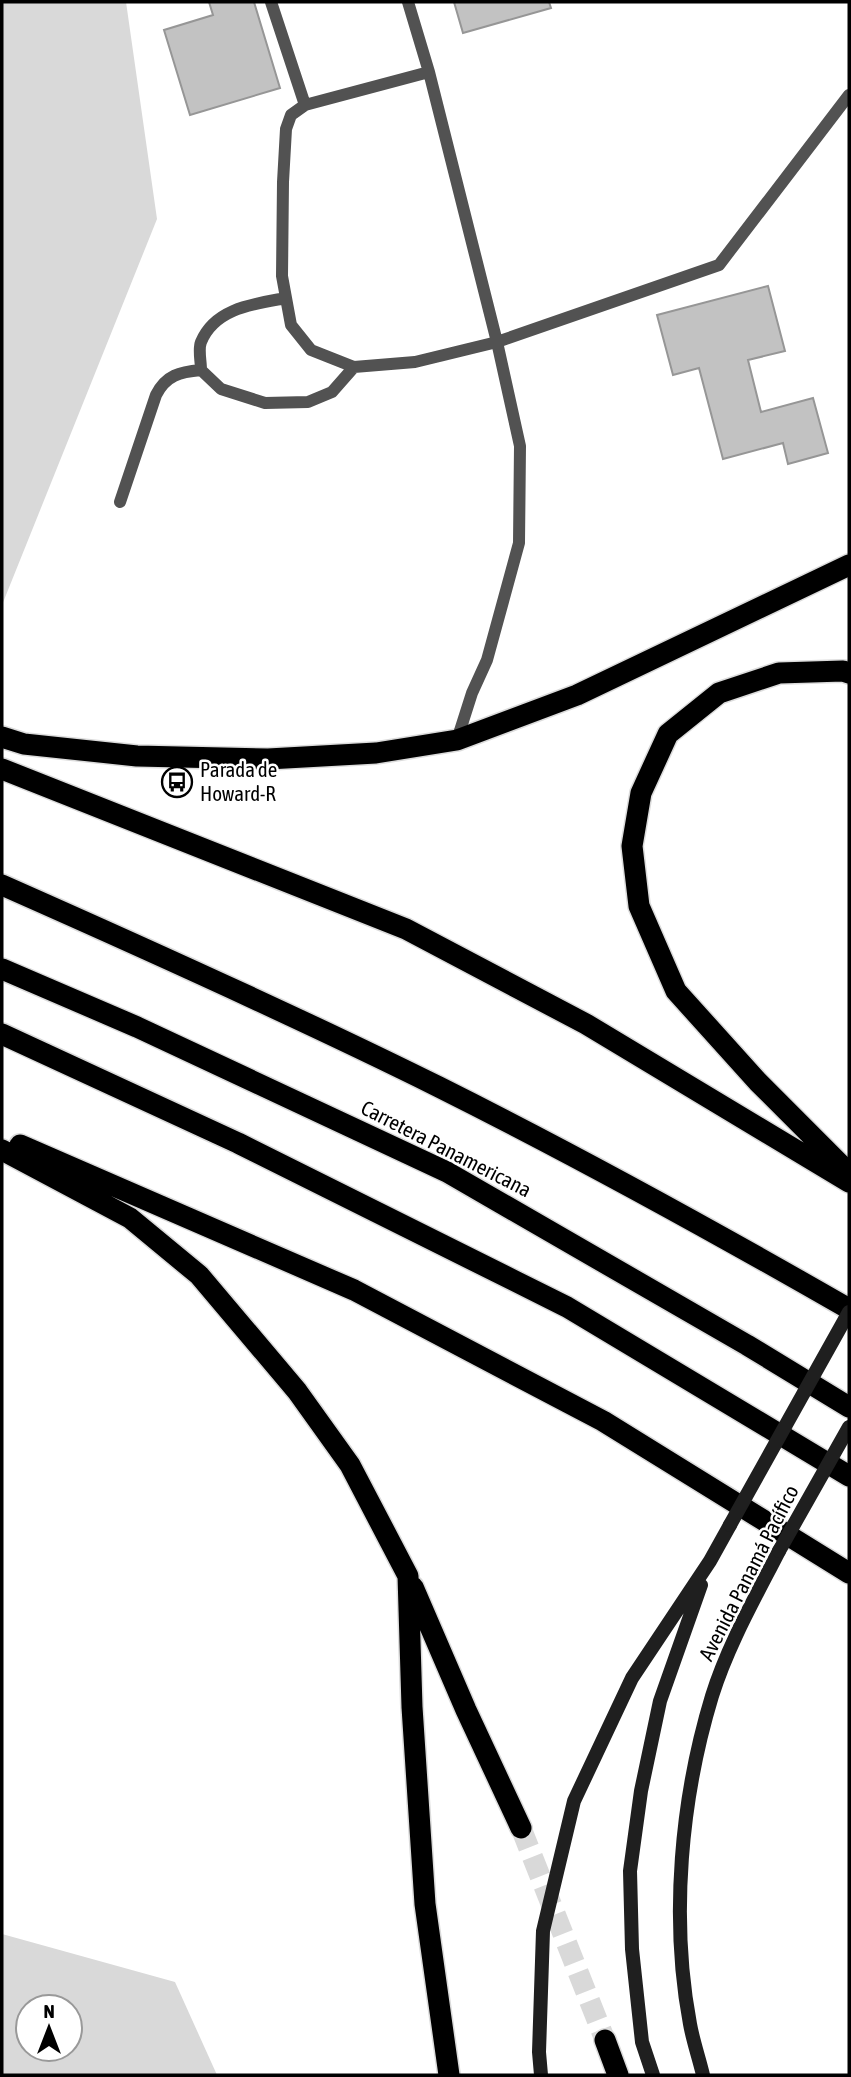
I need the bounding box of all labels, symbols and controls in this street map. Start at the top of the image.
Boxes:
place label: Parada de Howard-R [200,757,277,805]
bus stop icon: Parada de Howard-R [160,765,194,799]
street label: Carretera Panamericana [357,1095,536,1201]
street label: Avenida Panamá Pacífico [693,1481,803,1664]
north arrow [14,1993,84,2063]
text: N [43,2000,55,2022]

